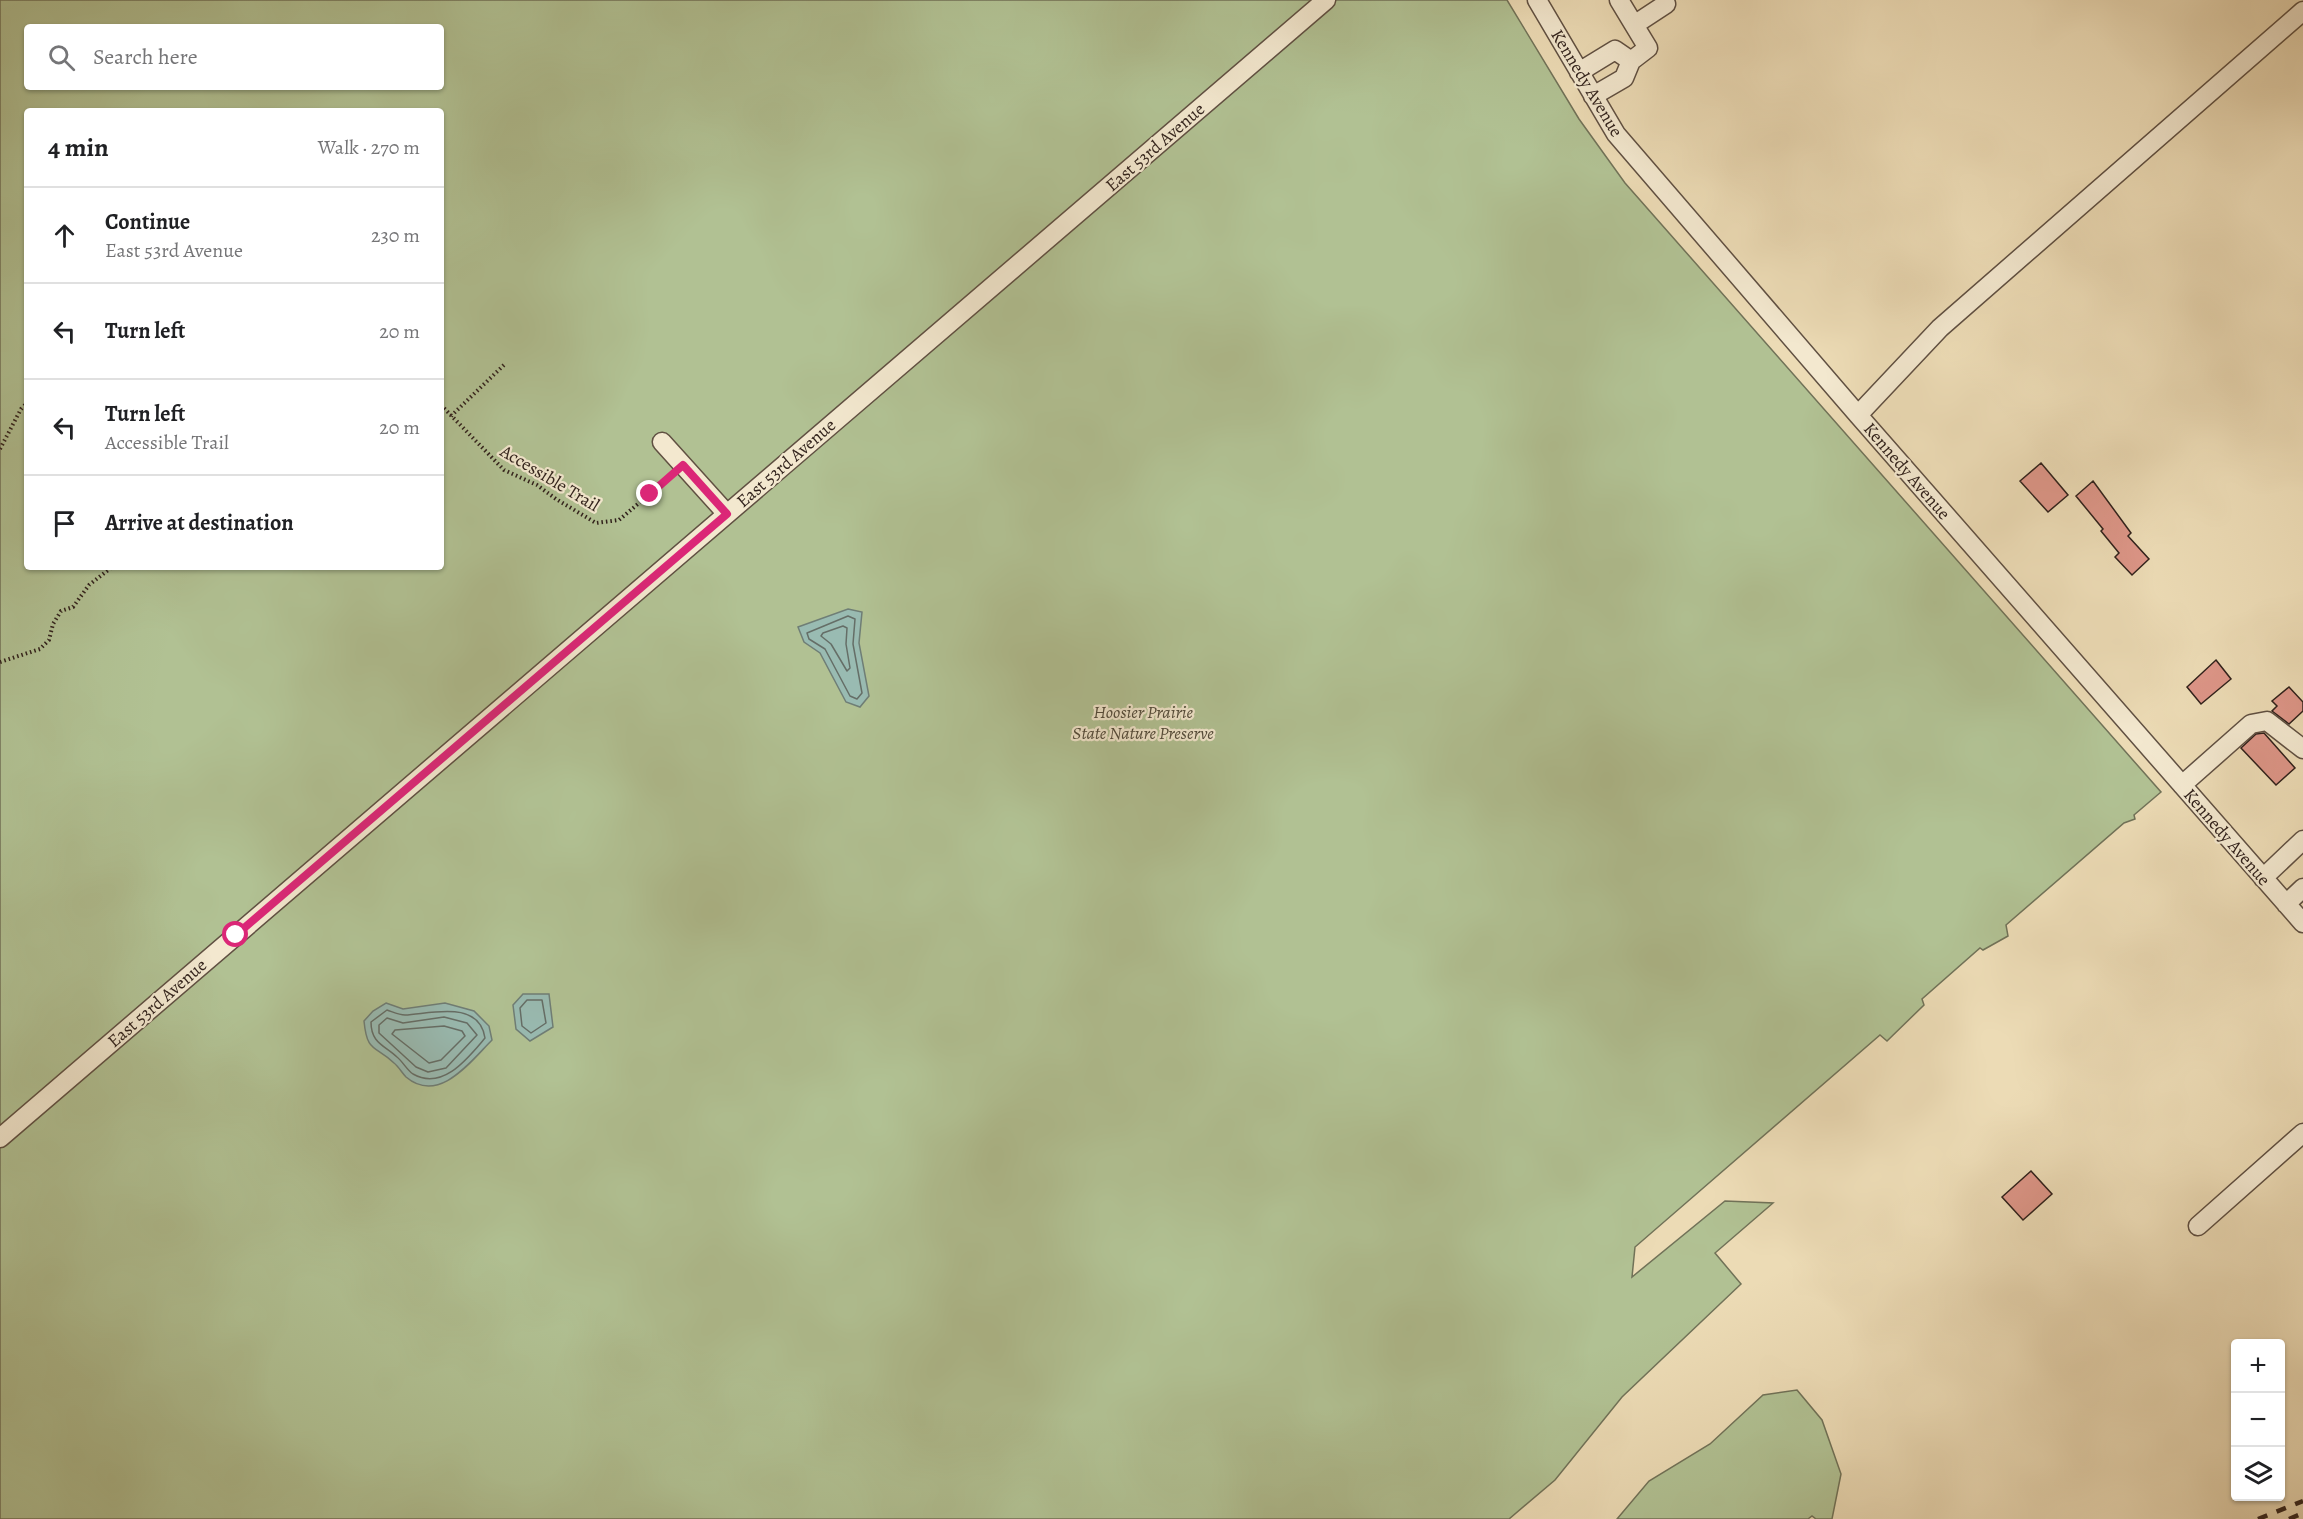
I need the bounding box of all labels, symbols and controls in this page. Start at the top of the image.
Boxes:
search box [24,24,444,90]
street label: Kennedy Avenue [1545,25,1629,141]
icon: search [45,41,78,74]
text: Search here [93,42,198,72]
street label: East 53rd Avenue [1100,97,1210,197]
text: 4 min [48,130,109,165]
text: Walk · 270 m [318,134,420,161]
text: Continue [105,207,190,237]
icon: ahead [48,219,81,252]
text: 230 m [371,222,420,249]
text: East 53rd Avenue [105,237,243,264]
icon: left [48,315,81,348]
text: Turn left [105,316,185,346]
text: 20 m [379,318,420,345]
text: Turn left [105,399,185,429]
icon: left [48,411,81,444]
street label: East 53rd Avenue [731,413,841,513]
text: 20 m [379,414,420,441]
street label: Kennedy Avenue [1858,417,1956,525]
text: Accessible Trail [105,429,229,456]
street label: Accessible Trail [495,438,605,517]
route end [636,480,662,506]
icon: arrive [48,507,81,540]
text: Arrive at destination [105,508,294,538]
park label: Hoosier Prairie State Nature Preserve [1072,700,1214,745]
street label: Kennedy Avenue [2178,783,2276,891]
route start [222,921,248,947]
street label: East 53rd Avenue [102,953,212,1053]
map controls [2231,1339,2285,1501]
button: + [2231,1339,2285,1393]
button: − [2231,1393,2285,1447]
button: layers [2231,1447,2285,1501]

